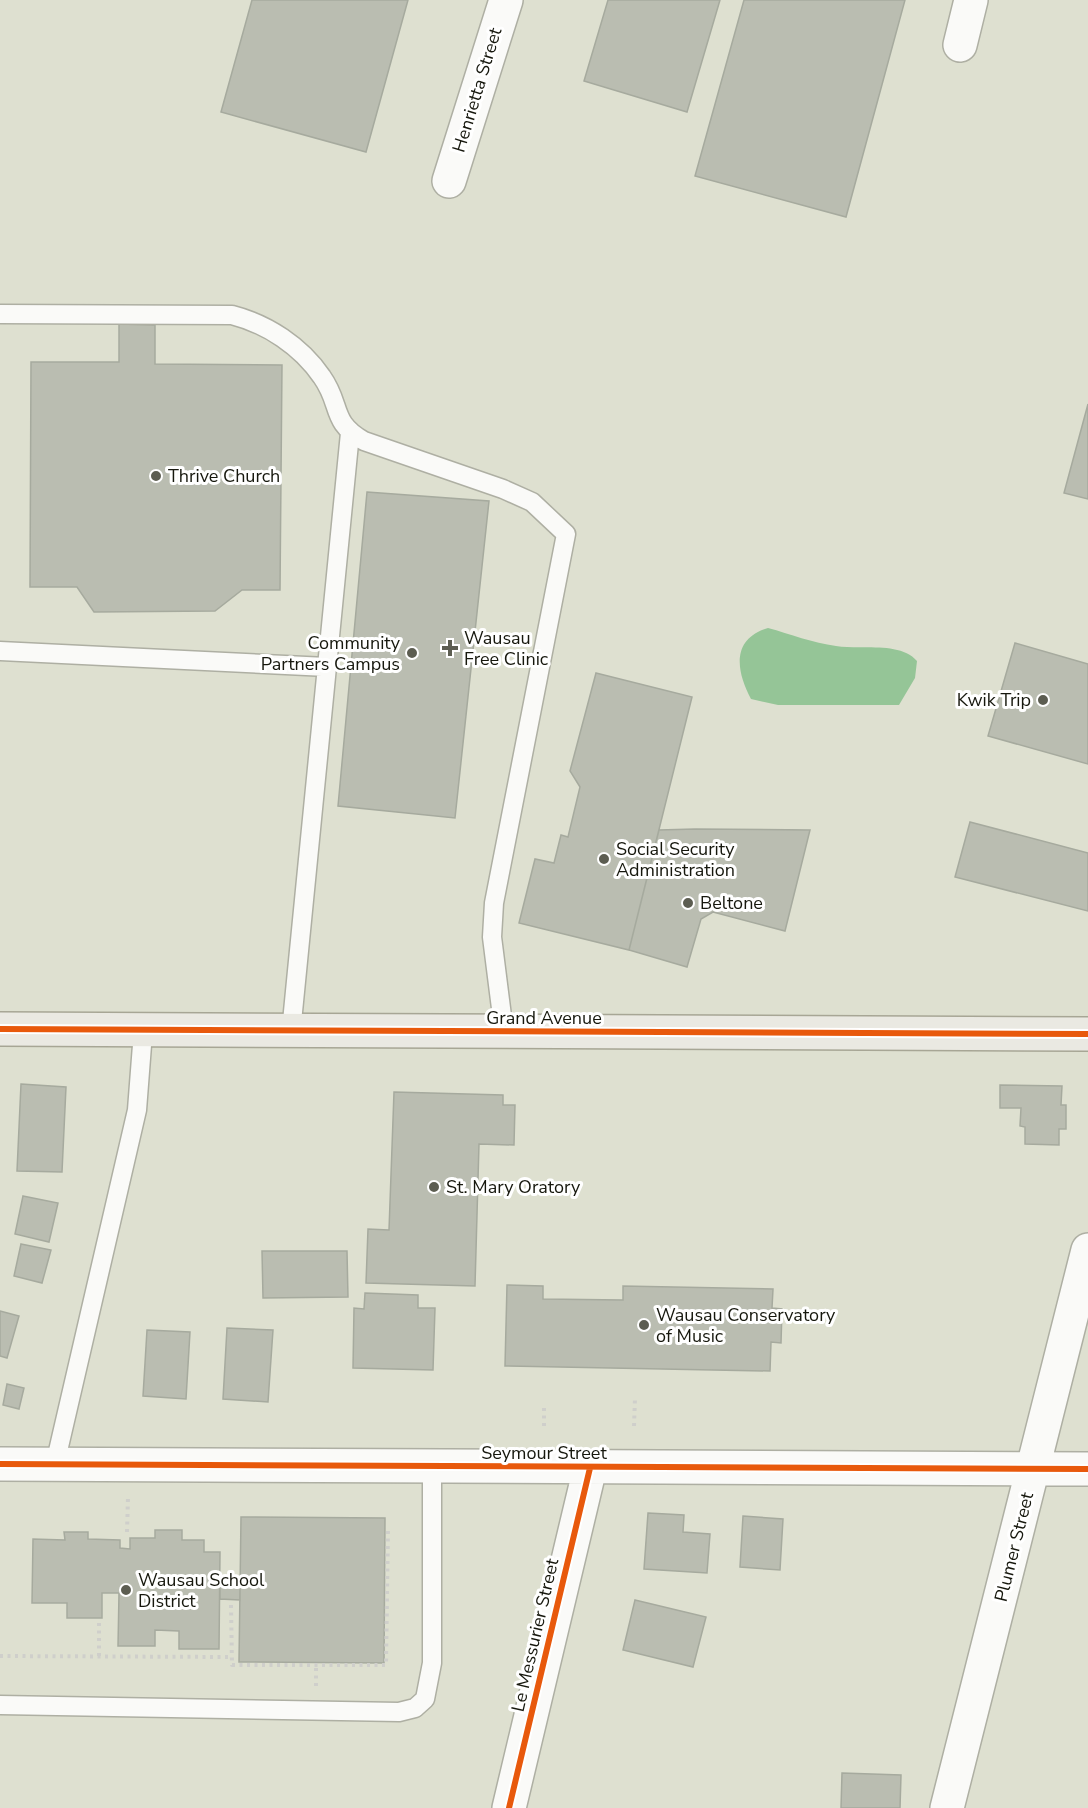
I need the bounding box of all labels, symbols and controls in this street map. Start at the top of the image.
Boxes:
street label: Henrietta Street [447,24,508,155]
place label: Thrive Church [168,464,280,488]
marker: Thrive Church [149,469,163,483]
place label: Wausau Free Clinic [464,626,548,671]
place label: Community Partners Campus [261,631,401,676]
marker: Wausau Free Clinic [441,639,459,657]
marker: Community Partners Campus [405,646,419,660]
place label: Kwik Trip [957,688,1031,712]
marker: Kwik Trip [1036,693,1050,707]
place label: Social Security Administration [616,837,735,882]
marker: Social Security Administration [597,852,611,866]
place label: Beltone [700,891,763,915]
marker: Beltone [681,896,695,910]
street label: Grand Avenue [486,1006,602,1030]
place label: St. Mary Oratory [446,1175,581,1199]
marker: St. Mary Oratory [427,1180,441,1194]
place label: Wausau Conservatory of Music [656,1303,836,1348]
marker: Wausau Conservatory of Music [637,1318,651,1332]
street label: Seymour Street [481,1441,607,1465]
street label: Plumer Street [989,1489,1039,1604]
street label: Le Messurier Street [506,1555,564,1714]
place label: Wausau School District [138,1568,265,1613]
marker: Wausau School District [119,1583,133,1597]

